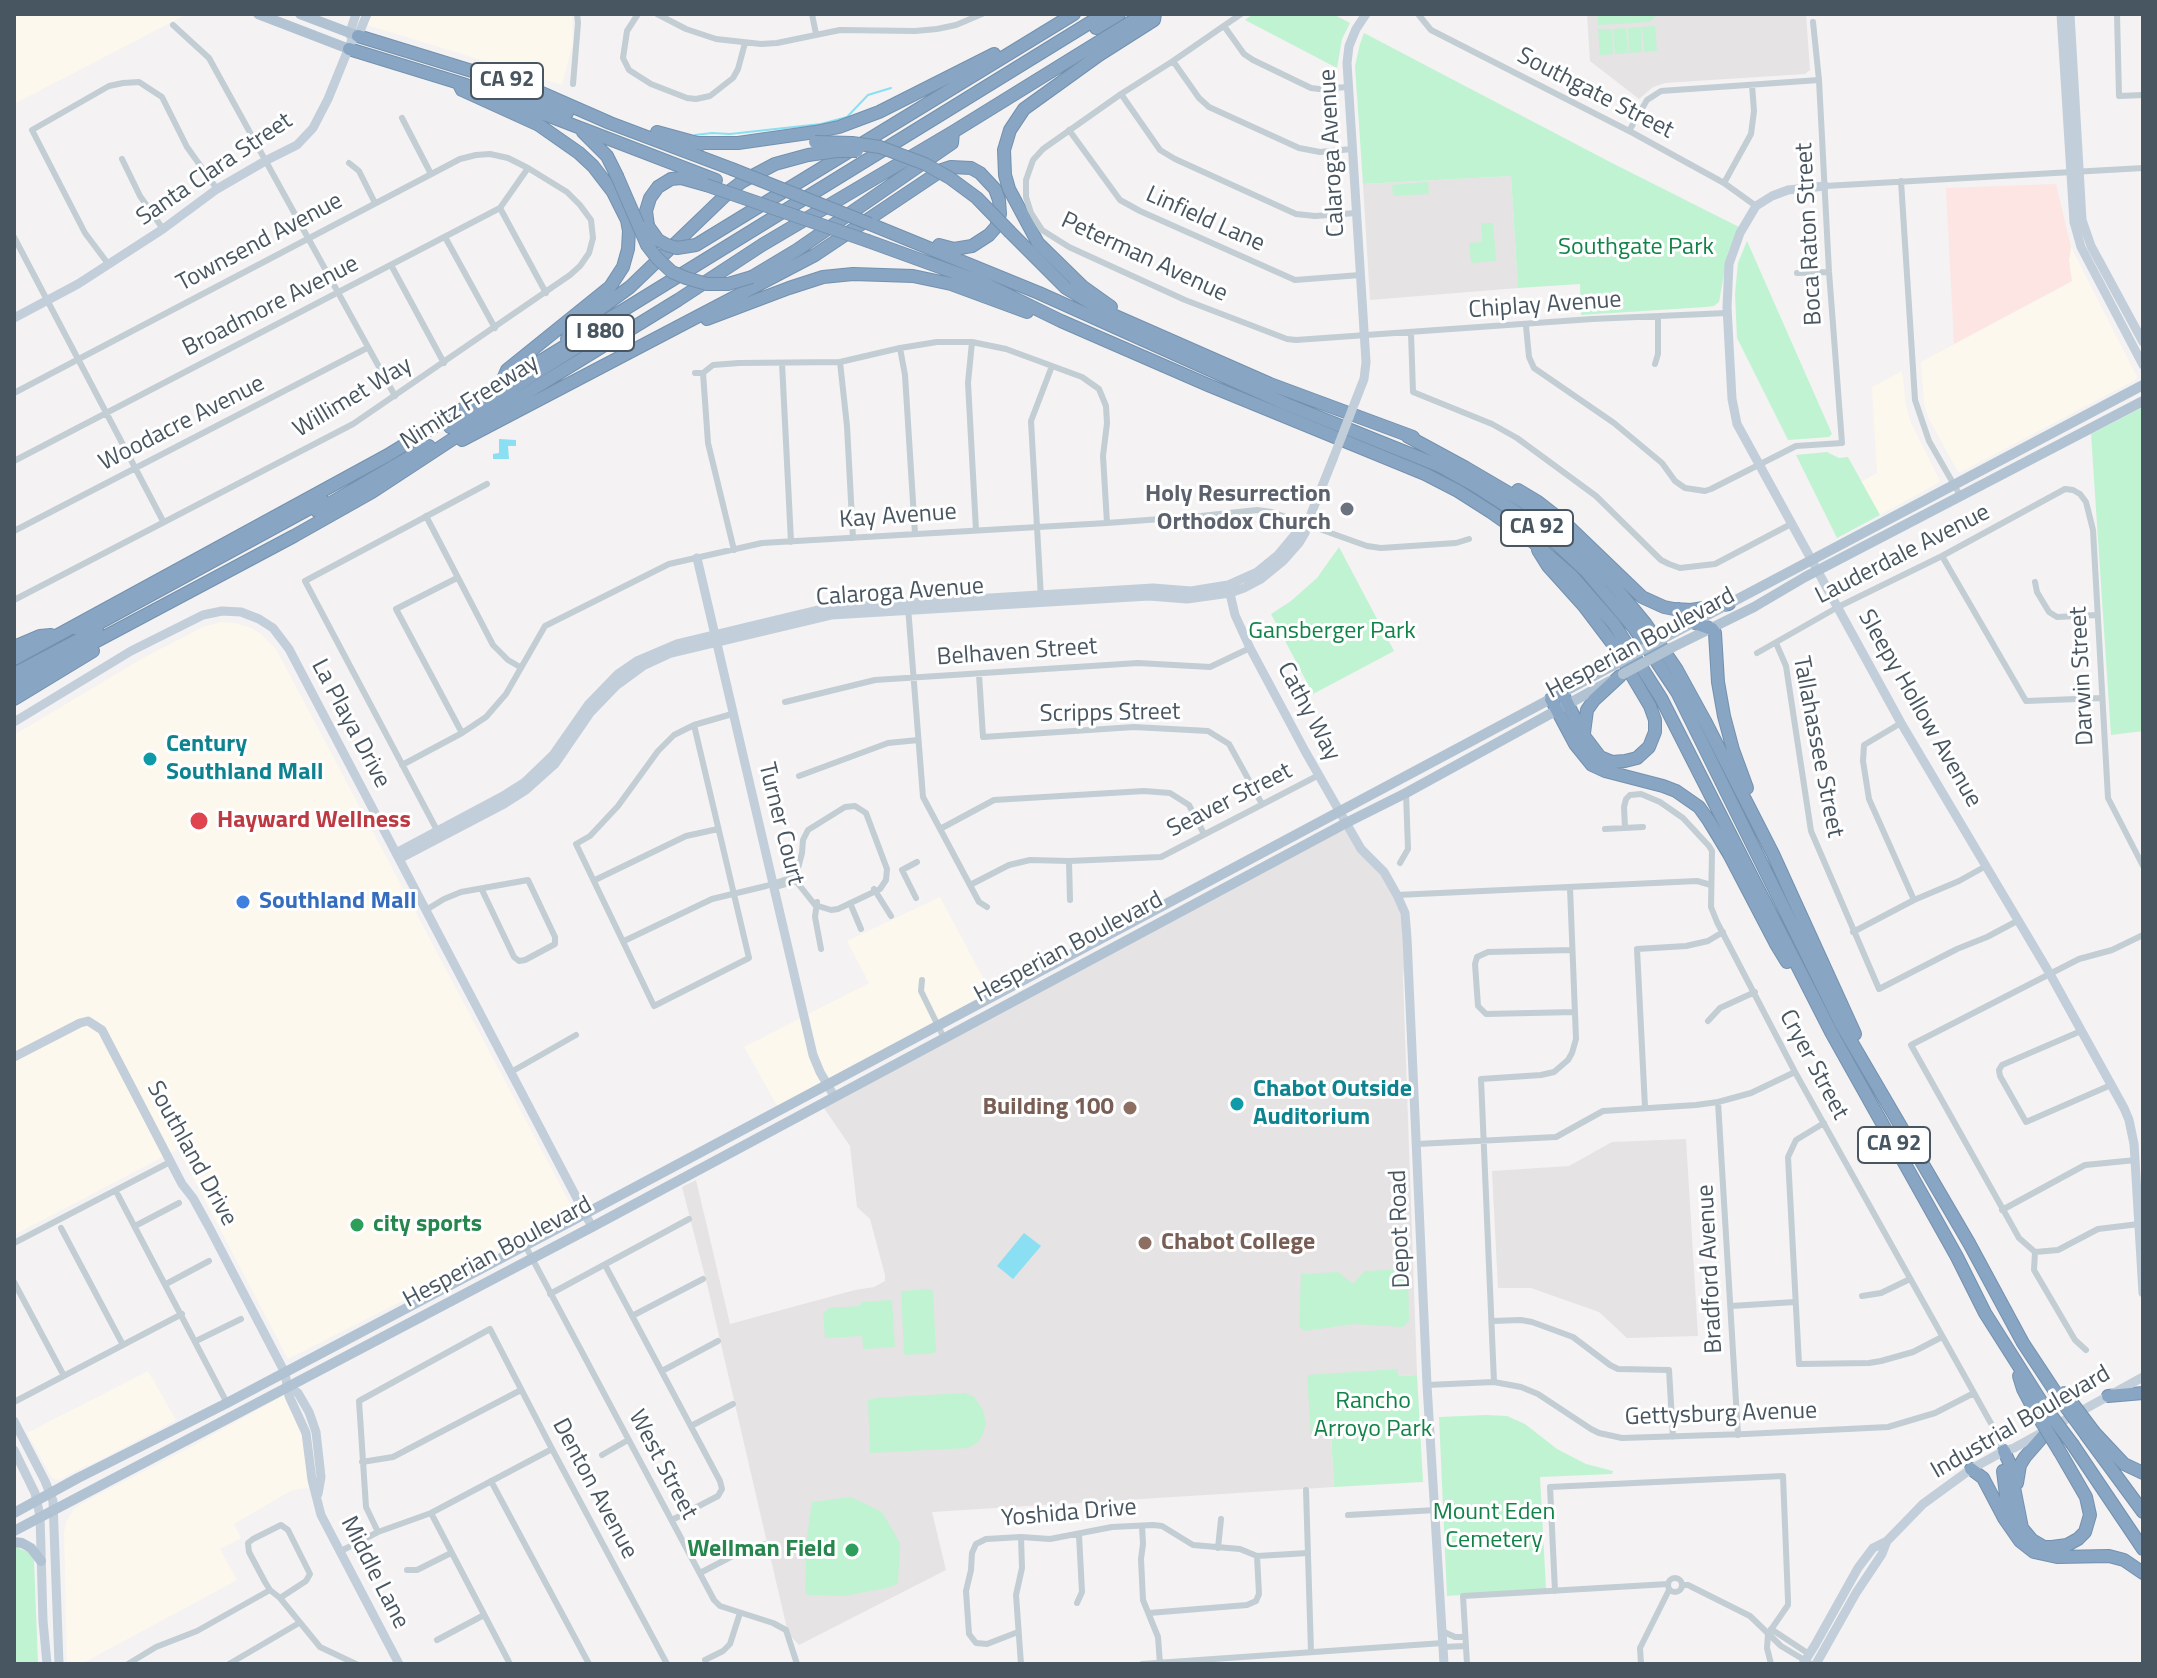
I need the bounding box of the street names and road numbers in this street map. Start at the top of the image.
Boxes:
street label: Southgate Street [1512,42,1678,146]
road number: CA 92 [471,63,543,99]
street label: Calaroga Avenue [1314,68,1352,238]
street label: Santa Clara Street [132,107,298,233]
street label: Boca Raton Street [1791,142,1829,326]
street label: Linfield Lane [1141,181,1269,259]
street label: Townsend Avenue [172,187,348,299]
street label: Peterman Avenue [1056,207,1232,309]
street label: Broadmore Avenue [178,250,364,364]
street label: Chiplay Avenue [1468,286,1622,326]
road number: I 880 [566,315,634,351]
street label: Nimitz Freeway [396,349,544,457]
street label: Willimet Way [289,351,417,445]
street label: Woodacre Avenue [94,370,270,478]
street label: Kay Avenue [838,499,958,535]
street label: Lauderdale Avenue [1811,499,1995,611]
road number: CA 92 [1501,510,1573,546]
street label: Calaroga Avenue [815,573,985,613]
street label: Hesperian Boulevard [1542,582,1740,706]
street label: Sleepy Hollow Avenue [1851,605,1987,813]
street label: Darwin Street [2065,606,2101,746]
street label: Belhaven Street [936,633,1098,673]
street label: Tallahassee Street [1785,654,1849,840]
street label: La Playa Drive [304,655,396,793]
street label: Cathy Way [1270,658,1346,766]
street label: Scripps Street [1039,698,1181,730]
street label: Seaver Street [1163,757,1297,845]
street label: Turner Court [751,760,809,888]
street label: Hesperian Boulevard [970,886,1168,1010]
street label: Cryer Street [1772,1005,1854,1125]
street label: Southland Drive [139,1077,243,1231]
road number: CA 92 [1858,1127,1930,1163]
street label: Depot Road [1385,1169,1417,1289]
street label: Bradford Avenue [1692,1184,1730,1354]
street label: Hesperian Boulevard [399,1191,597,1315]
street label: Industrial Boulevard [1926,1360,2116,1486]
street label: Gettysburg Avenue [1624,1397,1818,1433]
street label: West Street [621,1405,703,1525]
street label: Denton Avenue [545,1414,643,1564]
street label: Yoshida Drive [1000,1494,1138,1534]
street label: Middle Lane [333,1512,415,1634]

